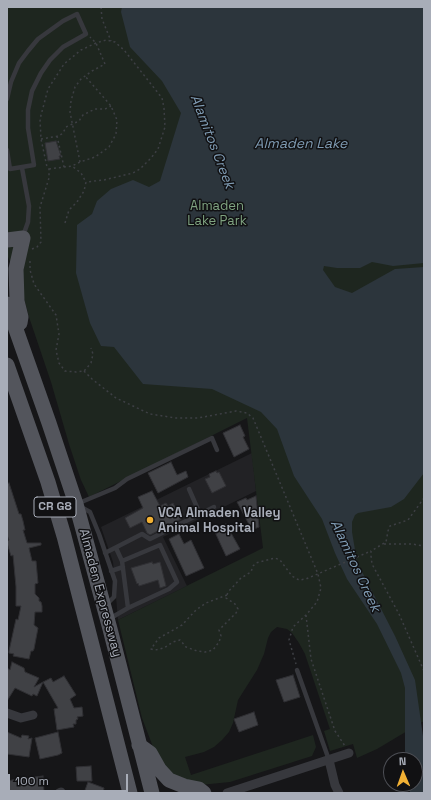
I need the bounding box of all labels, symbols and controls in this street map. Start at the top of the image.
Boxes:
water label: Alamitos Creek [186,92,238,192]
water label: Almaden Lake [255,136,347,152]
park label: Almaden Lake Park [187,198,247,229]
road number: CR G8 [34,497,76,517]
place label: VCA Almaden Valley Animal Hospital [158,505,281,536]
marker: VCA Almaden Valley Animal Hospital [145,515,155,525]
water label: Alamitos Creek [326,517,384,615]
street label: Almaden Expressway [75,527,125,659]
north arrow [383,752,423,792]
text: N [399,754,407,768]
scale bar [10,766,130,792]
text: 100 m [15,773,49,789]

